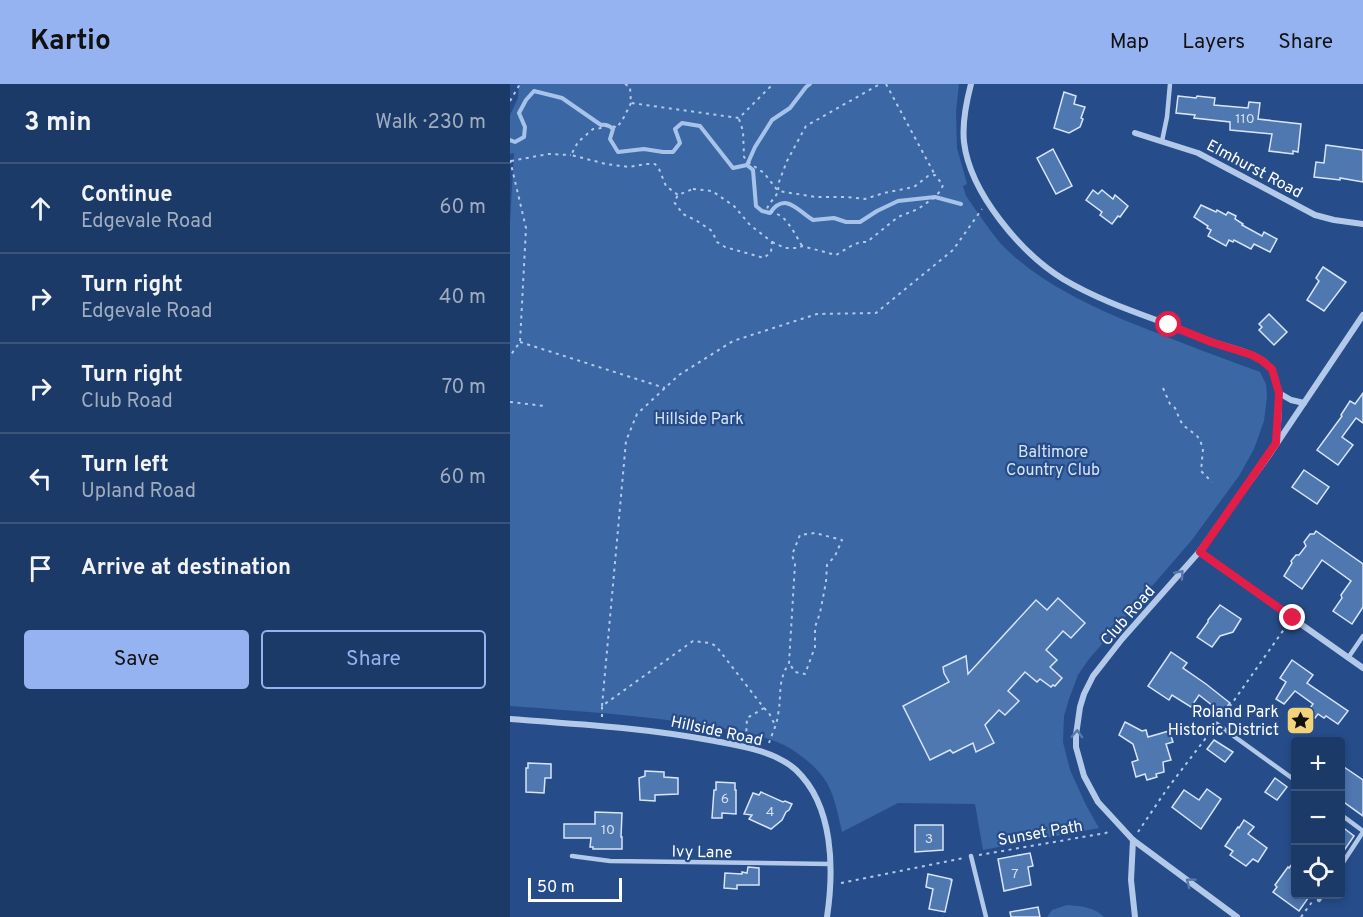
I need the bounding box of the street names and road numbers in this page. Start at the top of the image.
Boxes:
street label: Elmhurst Road [1203,136,1305,203]
street label: Club Road [1097,582,1160,651]
street label: Hillside Road [669,712,764,751]
street label: Sunset Path [996,817,1084,851]
street label: Ivy Lane [671,842,733,864]

